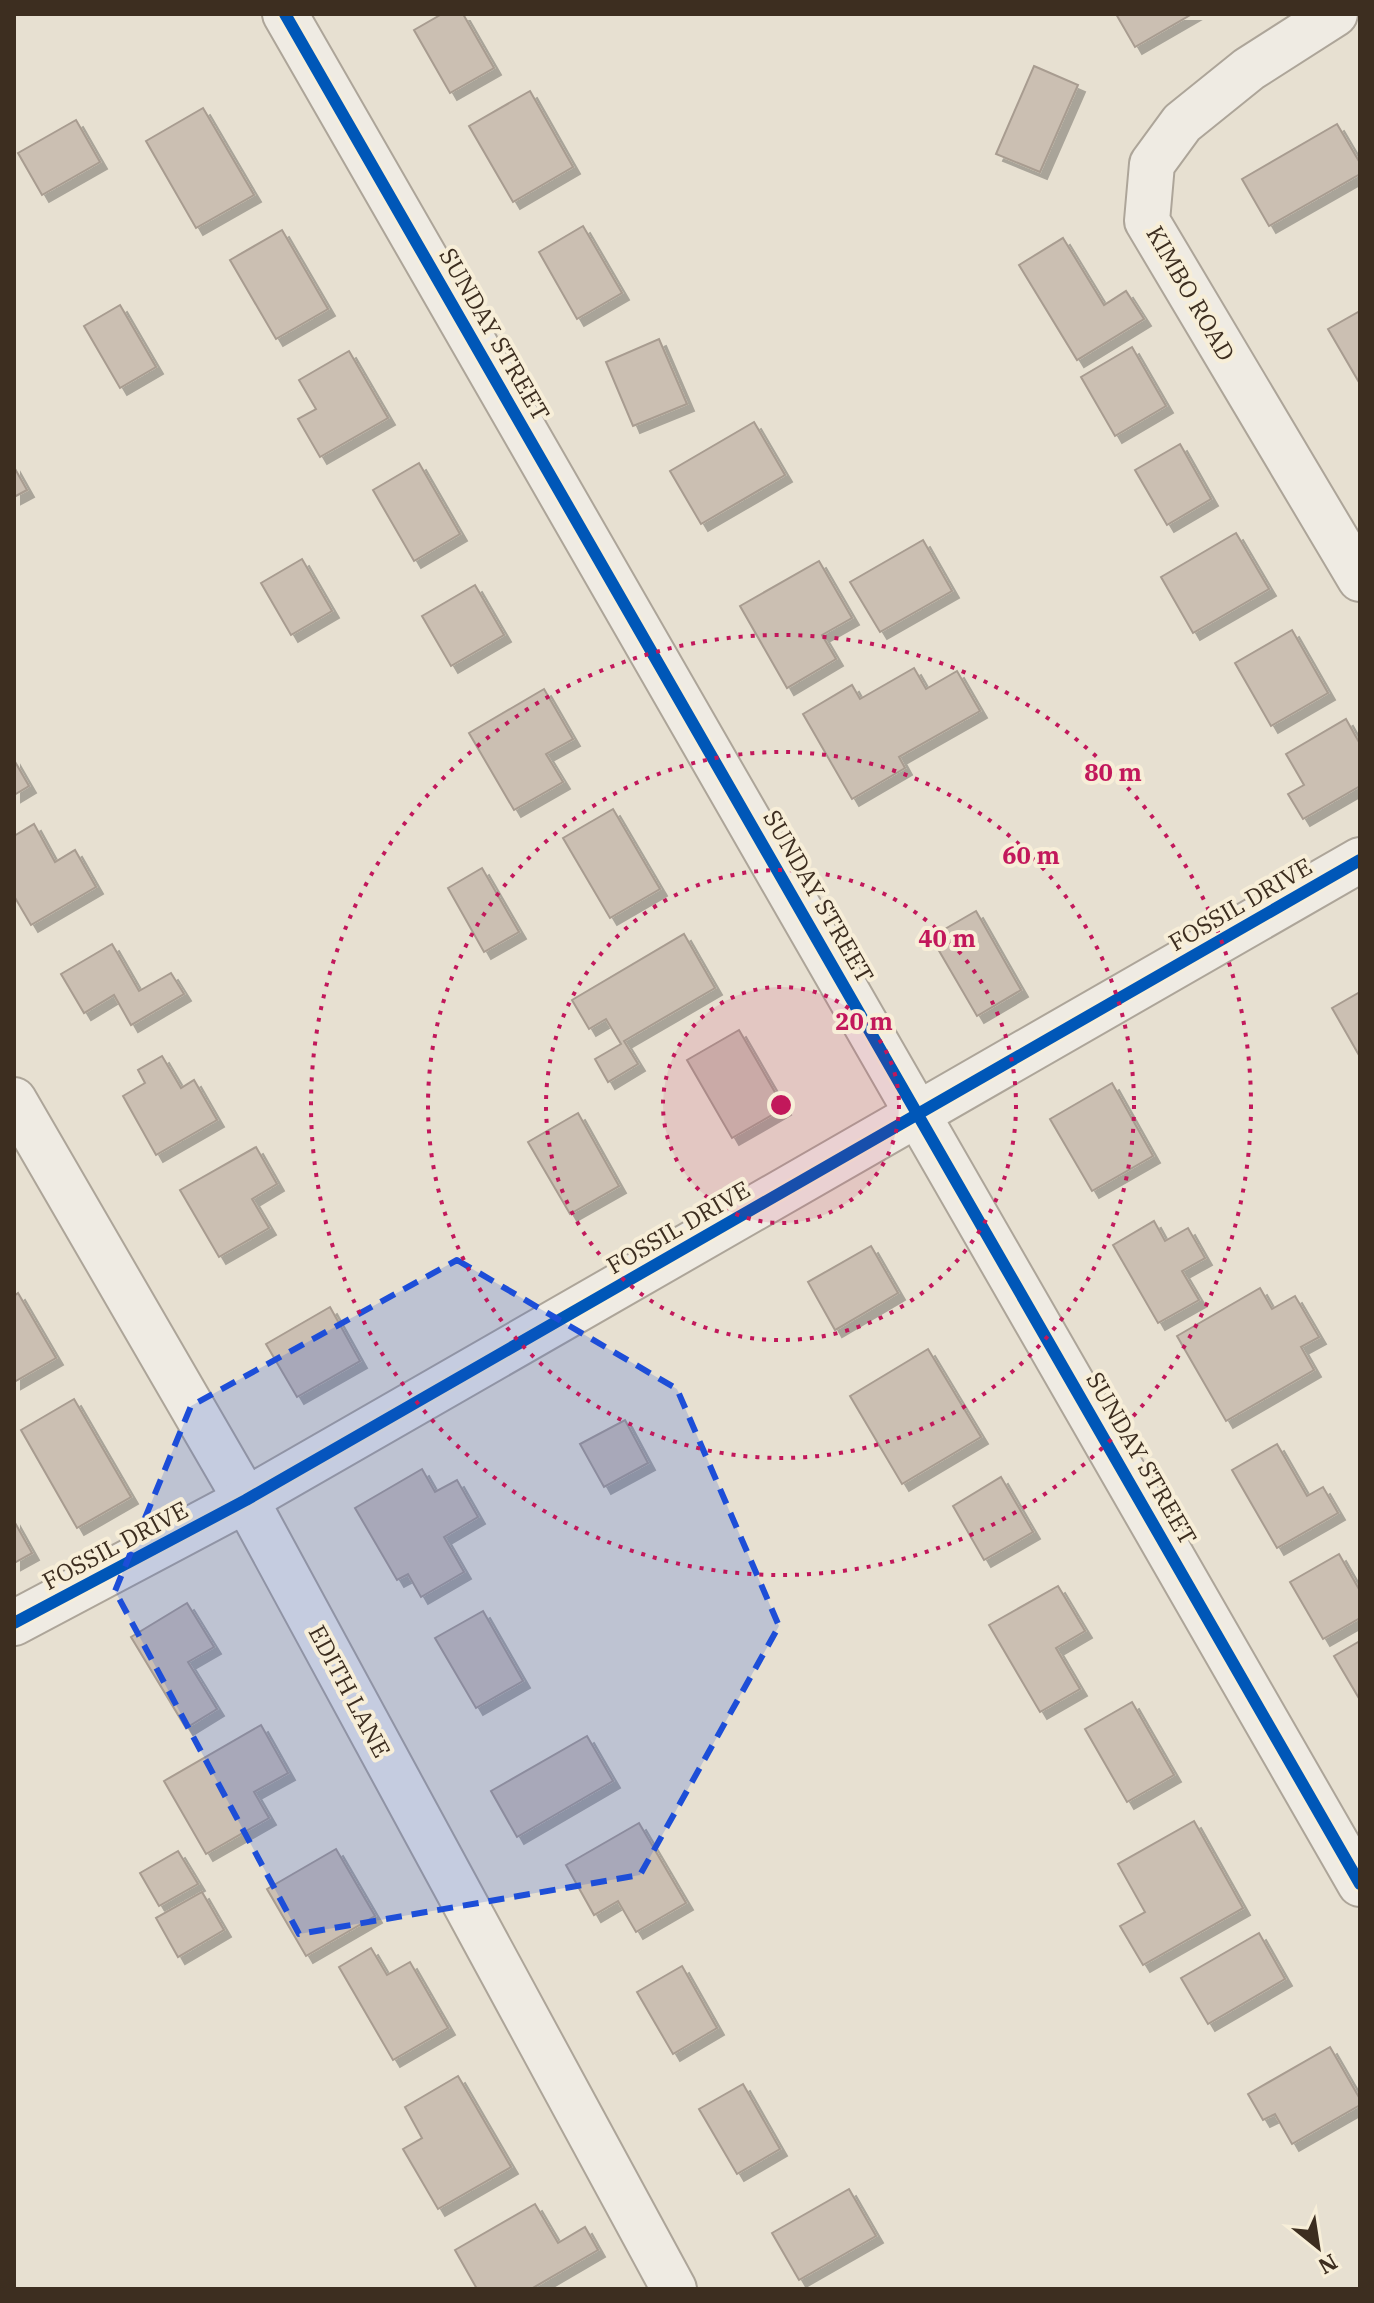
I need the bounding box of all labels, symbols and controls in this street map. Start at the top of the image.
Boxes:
street label: KIMBO ROAD [1139,220,1243,366]
street label: SUNDAY STREET [432,242,558,426]
text: 80 m [1084,756,1142,788]
street label: SUNDAY STREET [756,804,882,988]
text: 60 m [1002,839,1060,871]
street label: FOSSIL DRIVE [1162,850,1318,958]
text: 40 m [918,922,976,954]
text: 20 m [835,1005,893,1037]
centre of rings [767,1091,795,1119]
street label: FOSSIL DRIVE [600,1173,756,1281]
street label: SUNDAY STREET [1079,1366,1205,1550]
street label: FOSSIL DRIVE [37,1493,193,1597]
street label: EDITH LANE [302,1619,398,1763]
north arrow [1278,2207,1358,2287]
text: N [1313,2248,1343,2282]

